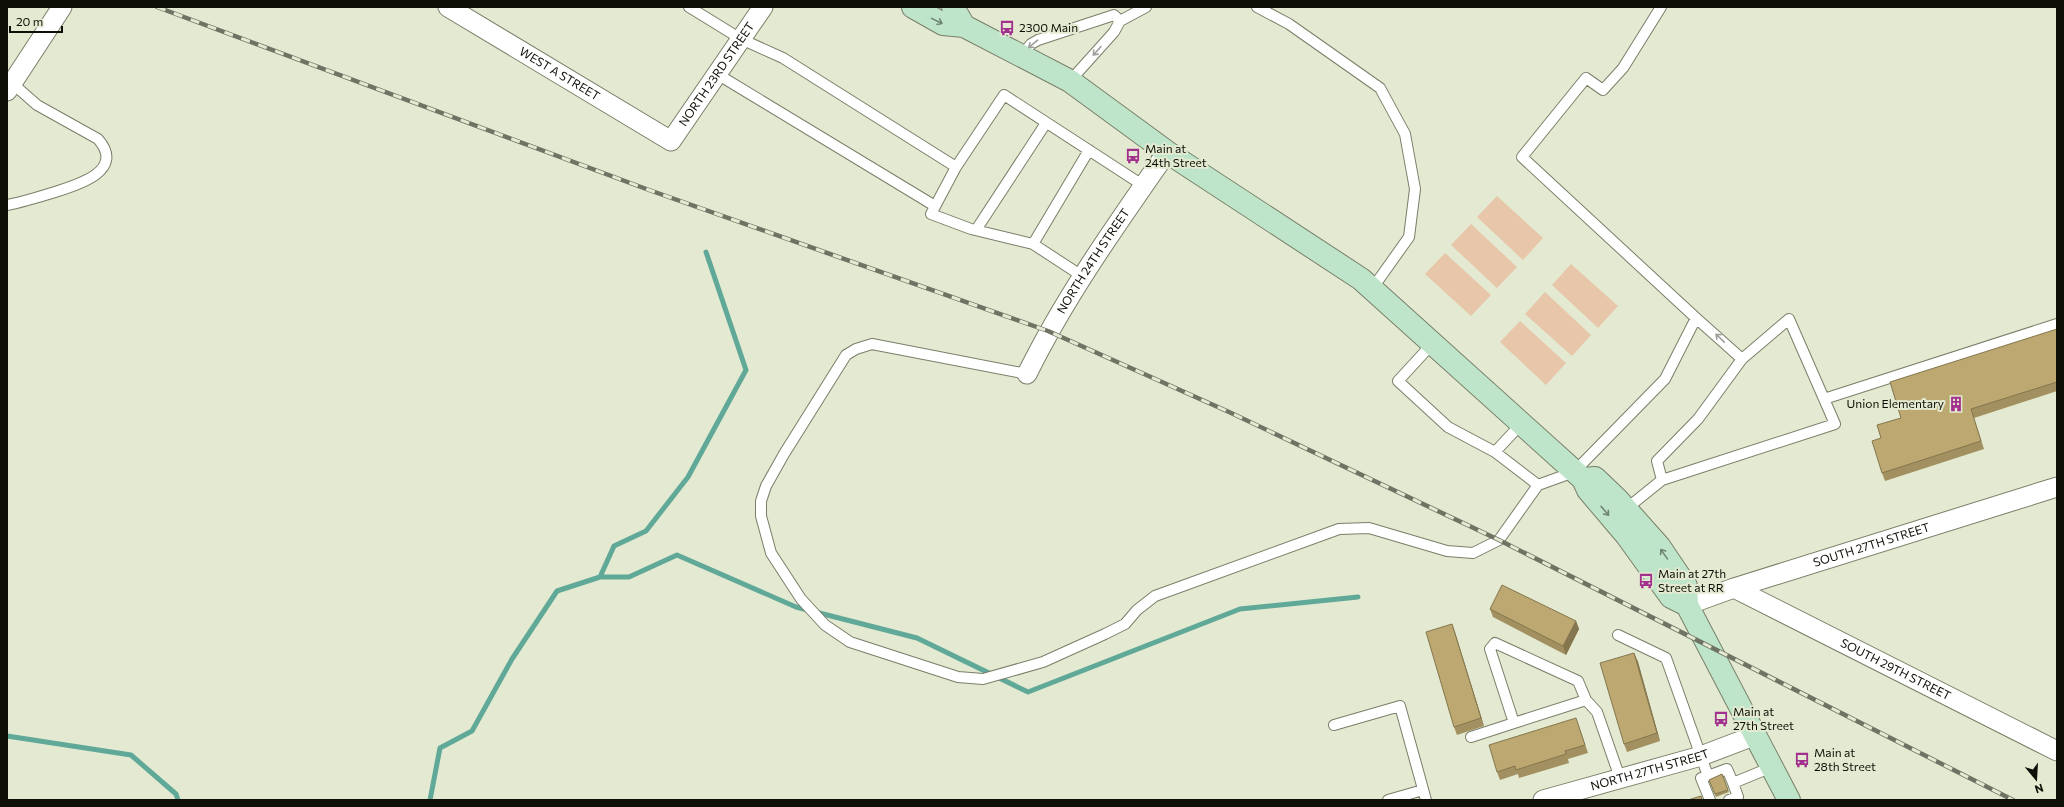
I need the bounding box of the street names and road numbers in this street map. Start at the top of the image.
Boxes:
street label: NORTH 23RD STREET [675,19,757,128]
street label: WEST A STREET [517,44,603,103]
street label: NORTH 24TH STREET [1053,205,1132,316]
street label: SOUTH 27TH STREET [1811,519,1931,569]
street label: SOUTH 29TH STREET [1839,635,1954,702]
street label: NORTH 27TH STREET [1589,746,1711,792]

